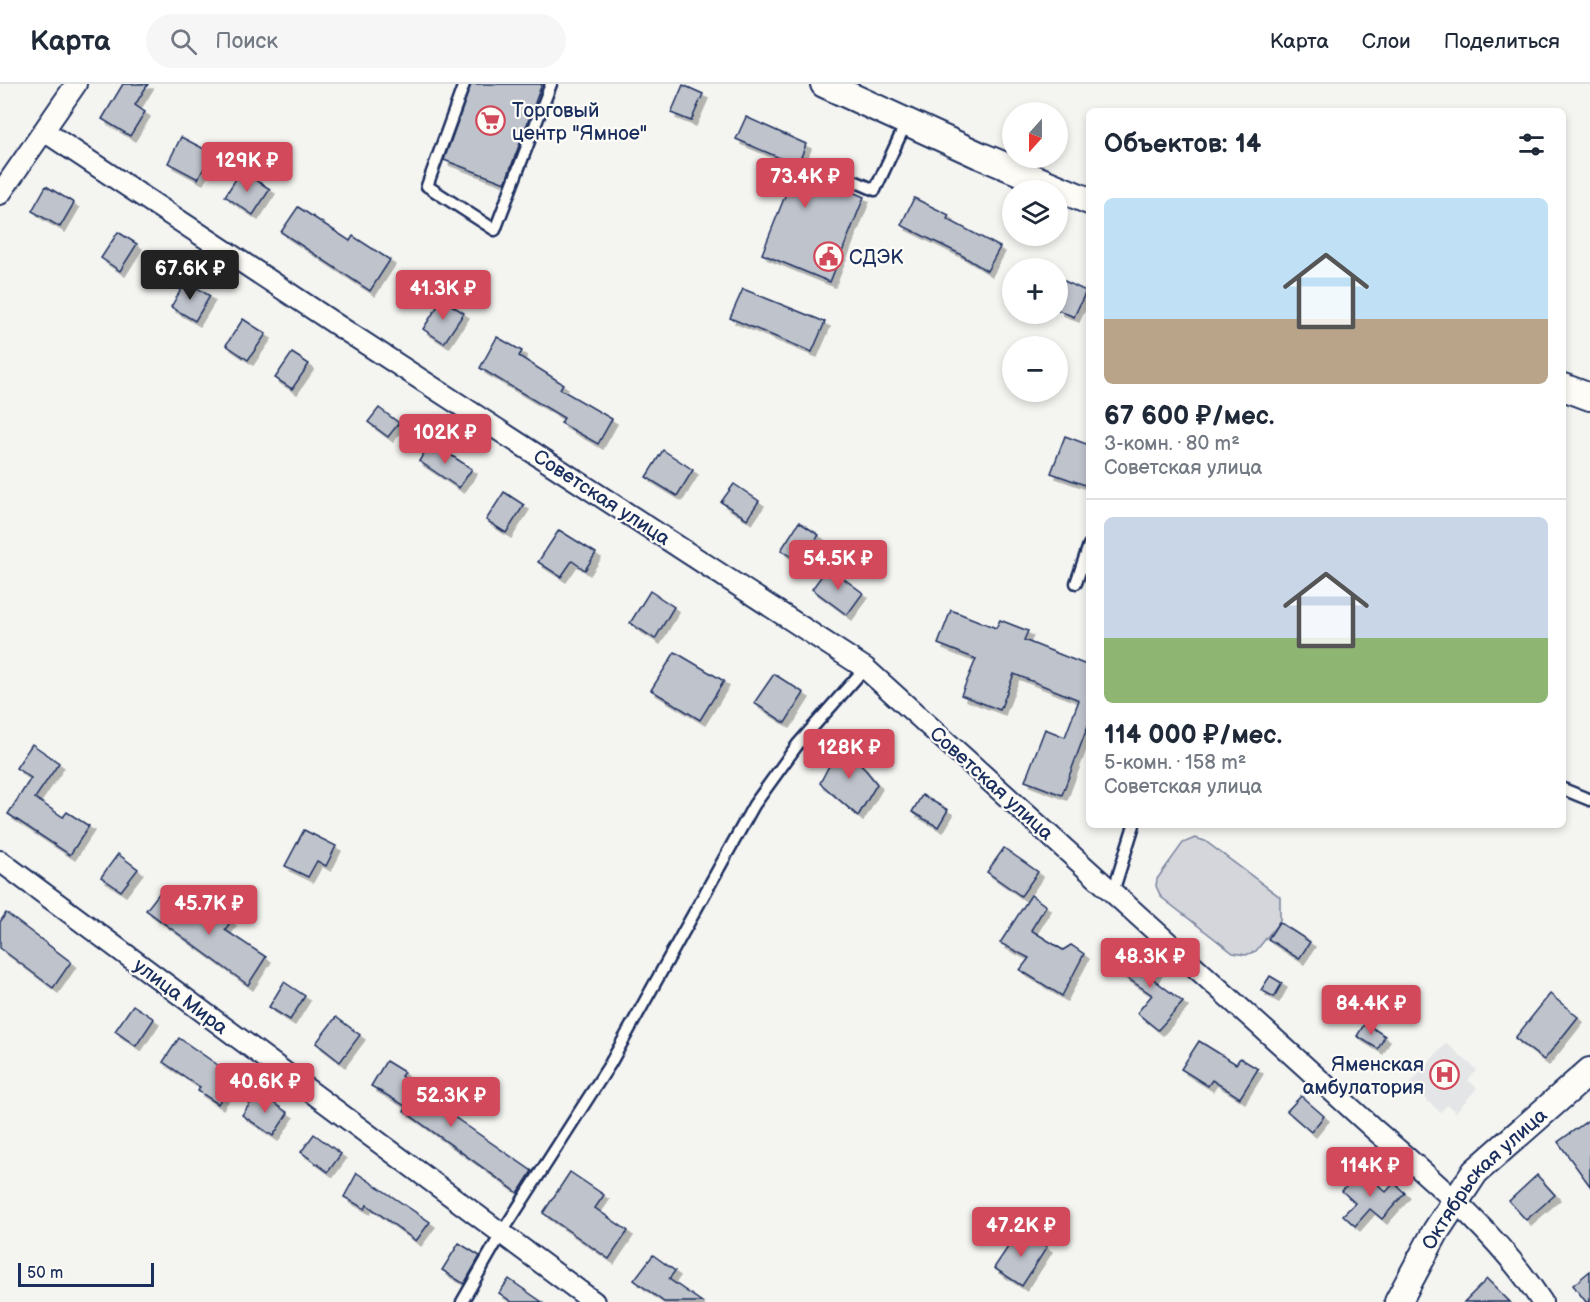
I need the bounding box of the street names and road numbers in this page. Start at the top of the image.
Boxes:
street label: Советская улица [529,445,675,551]
street label: Советская улица [924,722,1058,846]
street label: улица Мира [129,954,232,1040]
street label: Октябрьская улица [1417,1103,1552,1254]

